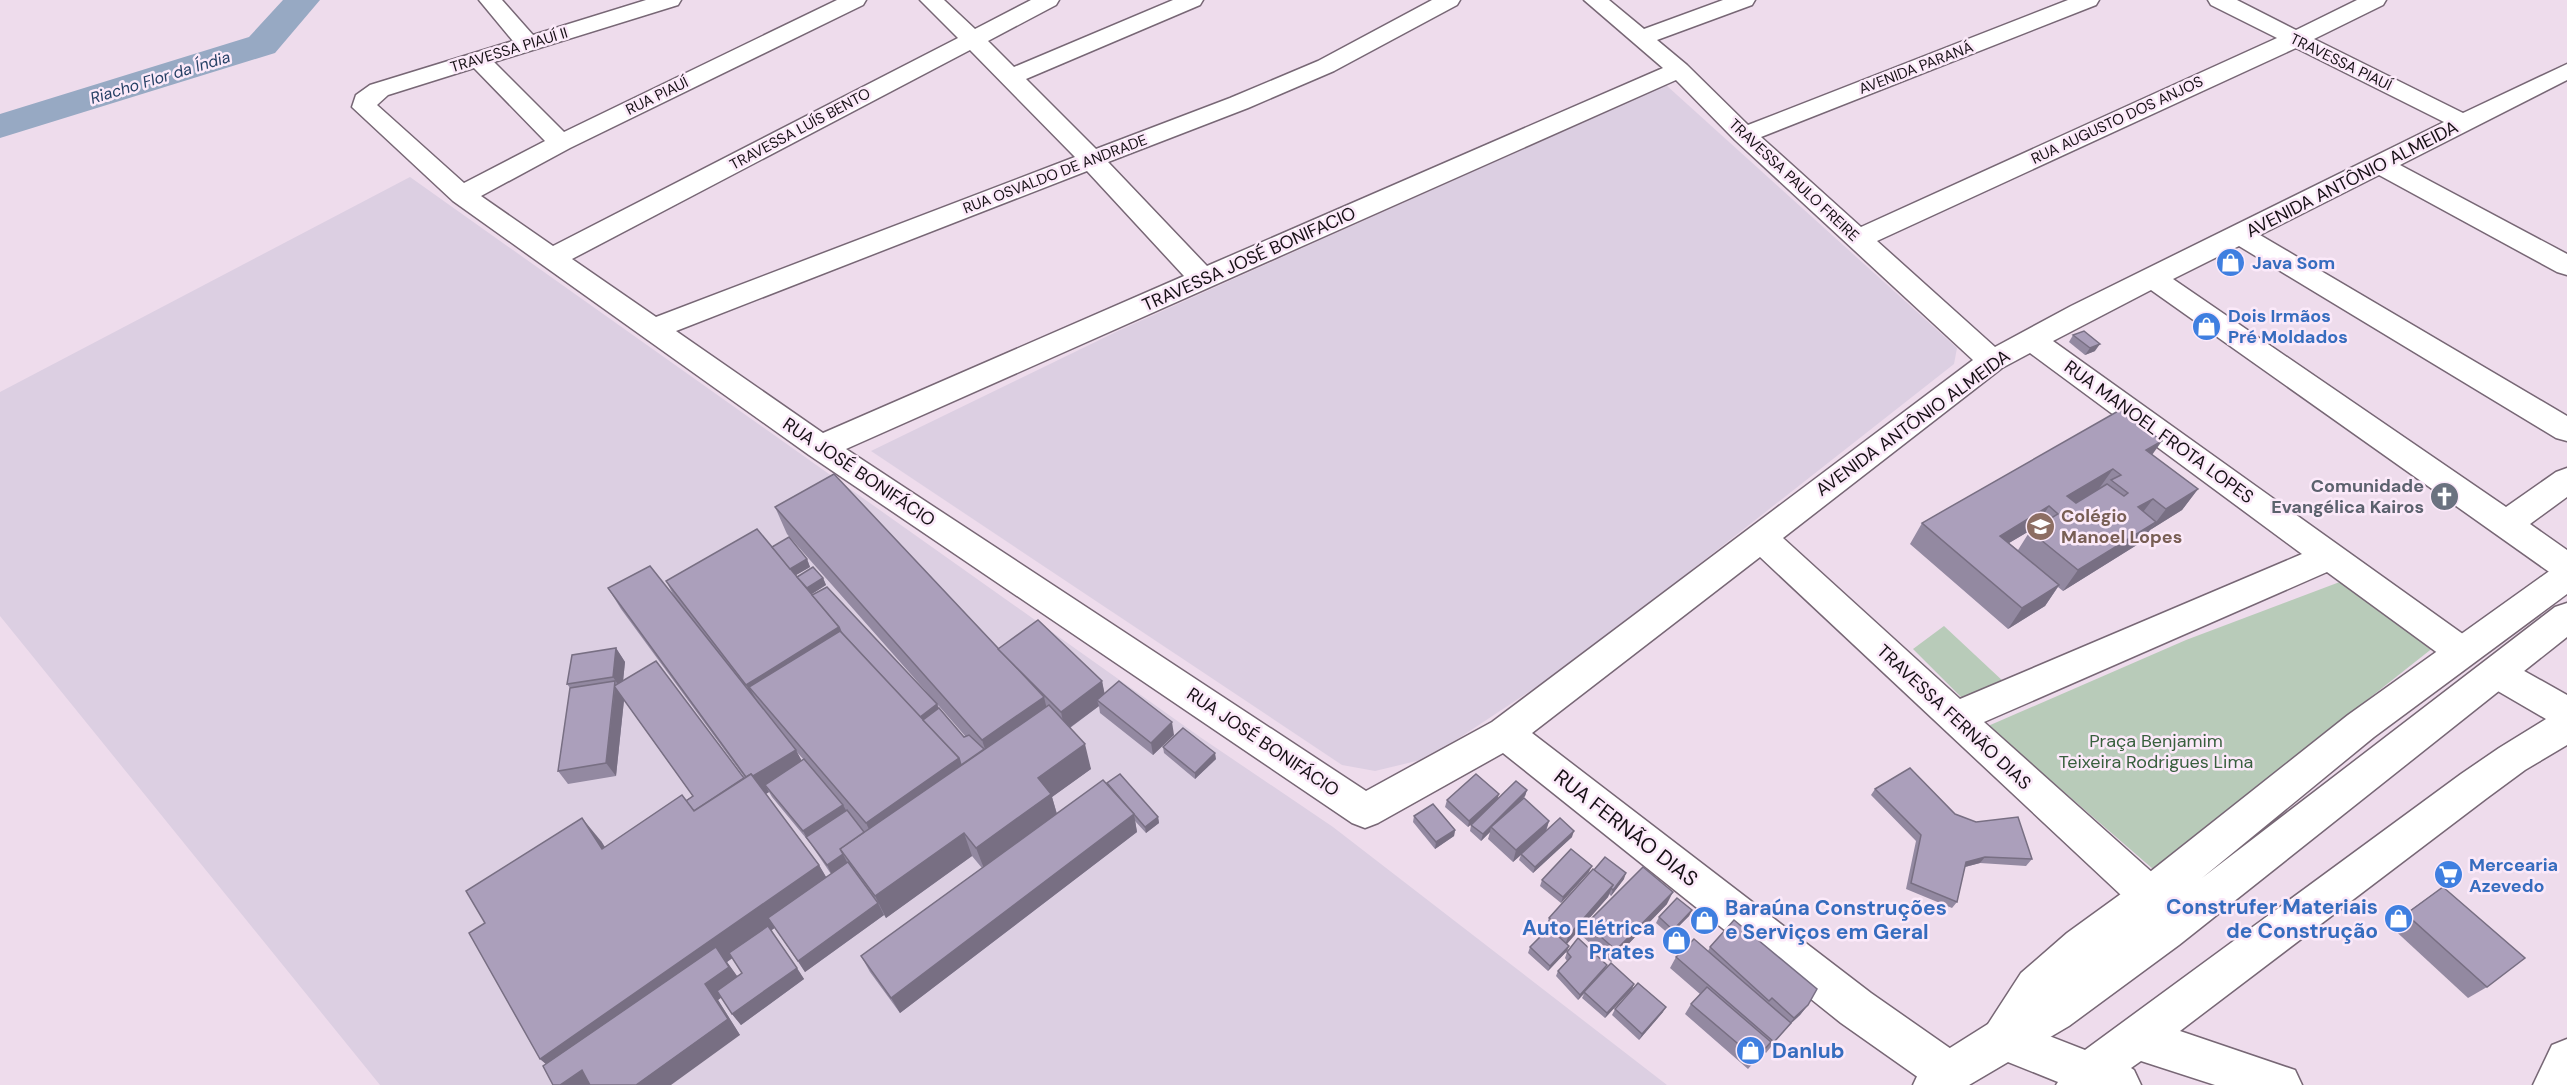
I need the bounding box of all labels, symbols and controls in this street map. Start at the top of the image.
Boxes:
street label: TRAVESSA PIAUÍ II [448,23,570,77]
street label: TRAVESSA PIAUÍ [2287,29,2396,95]
street label: AVENIDA PARANÁ [1856,37,1976,99]
water label: Riacho Flor da Índia [87,46,233,109]
street label: RUA AUGUSTO DOS ANJOS [2028,71,2206,169]
street label: RUA PIAUÍ [622,72,692,120]
street label: TRAVESSA LUÍS BENTO [726,83,874,175]
street label: TRAVESSA PAULO FREIRE [1725,114,1863,246]
street label: AVENIDA ANTÔNIO ALMEIDA [2242,115,2462,243]
street label: RUA OSVALDO DE ANDRADE [960,130,1150,218]
street label: TRAVESSA JOSÉ BONIFACIO [1138,201,1360,317]
shop icon: Java Som [2215,247,2247,279]
place label: Java Som [2252,251,2335,275]
place label: Dois Irmãos Pré Moldados [2228,304,2348,349]
shop icon: Dois Irmãos Pré Moldados [2191,310,2223,342]
street label: AVENIDA ANTÔNIO ALMEIDA [1811,344,2015,502]
street label: RUA MANOEL FROTA LOPES [2059,355,2259,509]
street label: RUA JOSÉ BONIFÁCIO [778,412,940,532]
place label: Comunidade Evangélica Kairos [2271,474,2424,519]
church icon: Comunidade Evangélica Kairos [2429,480,2461,512]
place label: Colégio Manoel Lopes [2061,504,2182,549]
school or university icon: Colégio Manoel Lopes [2024,510,2056,542]
street label: TRAVESSA FERNÃO DIAS [1872,639,2036,795]
street label: RUA JOSÉ BONIFÁCIO [1182,682,1344,802]
park label: Praça Benjamim Teixeira Rodrigues Lima [2059,729,2253,774]
street label: RUA FERNÃO DIAS [1548,763,1704,893]
place label: Mercearia Azevedo [2469,853,2558,898]
supermarket icon: Mercearia Azevedo [2432,859,2464,891]
place label: Construfer Materiais de Construção [2166,893,2378,945]
place label: Baraúna Construções e Serviços em Geral [1725,894,1947,946]
shop icon: Construfer Materiais de Construção [2383,903,2415,935]
shop icon: Baraúna Construções e Serviços em Geral [1688,904,1720,936]
place label: Auto Elétrica Prates [1522,914,1655,966]
shop icon: Auto Elétrica Prates [1660,924,1692,956]
shop icon: Danlub [1735,1035,1767,1067]
place label: Danlub [1772,1037,1844,1065]

